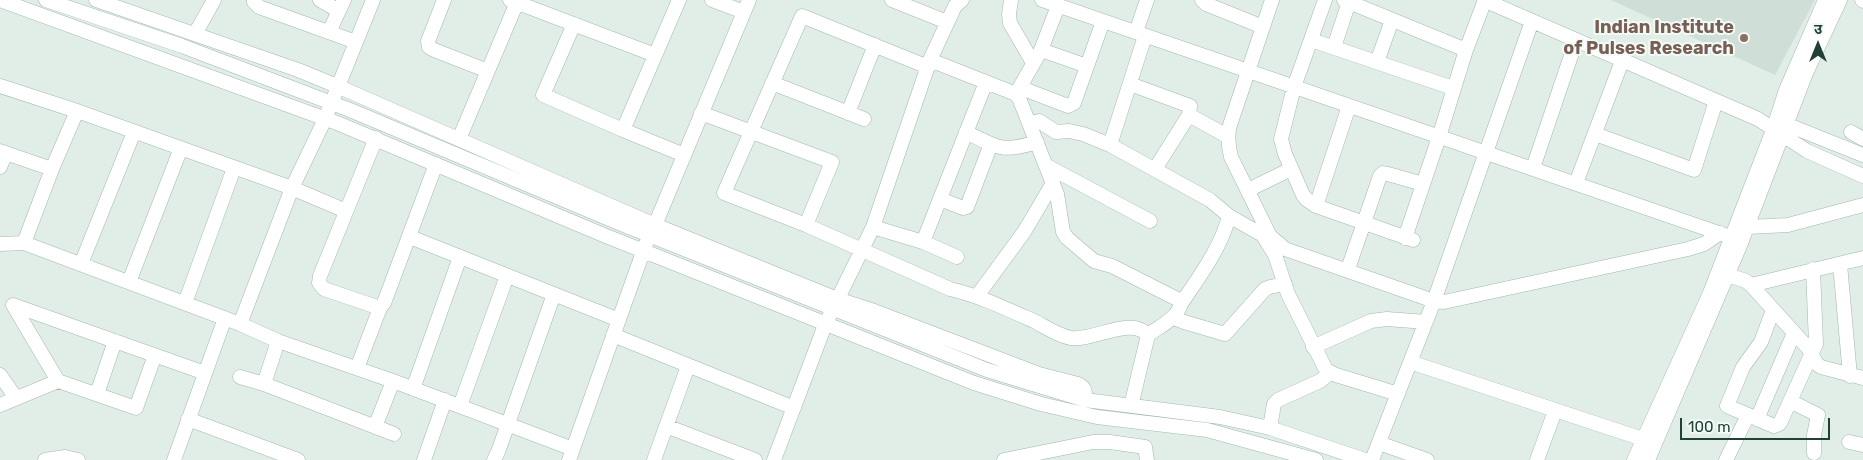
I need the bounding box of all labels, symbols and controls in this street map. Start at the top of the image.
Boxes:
place label: Indian Institute of Pulses Research [1563,17,1734,59]
north arrow [1793,20,1843,70]
text: उ [1814,21,1822,38]
marker: Indian Institute of Pulses Research [1738,32,1750,44]
scale bar [1683,408,1833,440]
text: 100 m [1688,418,1730,436]

